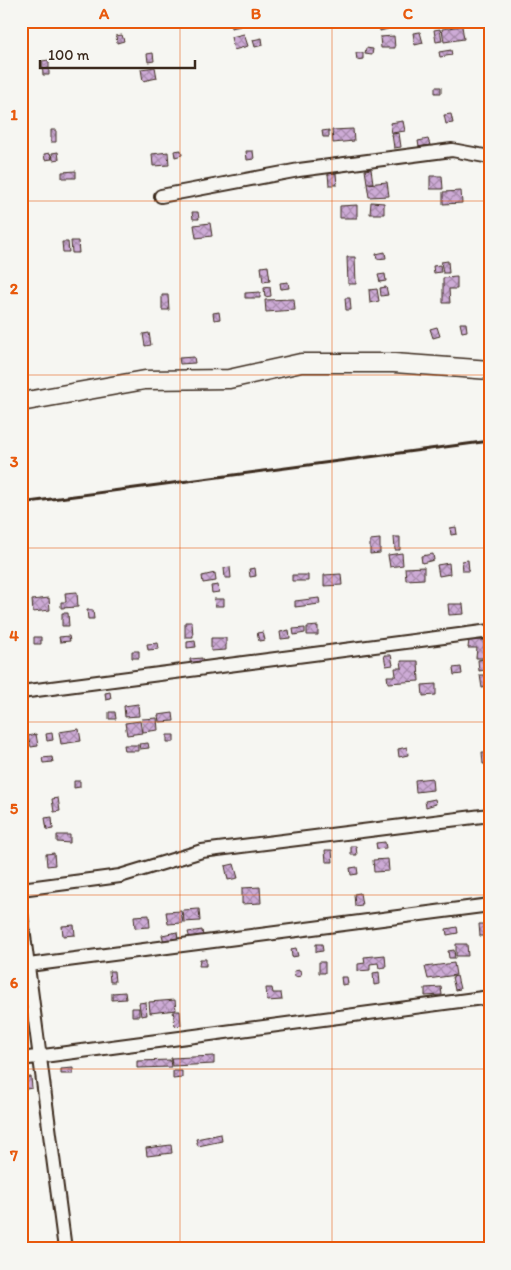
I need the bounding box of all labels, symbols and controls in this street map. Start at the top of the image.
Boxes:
text: A [98,4,110,23]
text: B [251,4,262,23]
text: C [403,4,414,23]
scale bar [40,38,195,70]
text: 100 m [48,46,90,64]
text: 1 [10,105,18,124]
text: 2 [10,279,19,298]
text: 3 [10,452,19,471]
text: 4 [9,626,19,645]
text: 5 [10,799,19,818]
text: 6 [10,973,19,992]
text: 7 [9,1146,18,1165]

